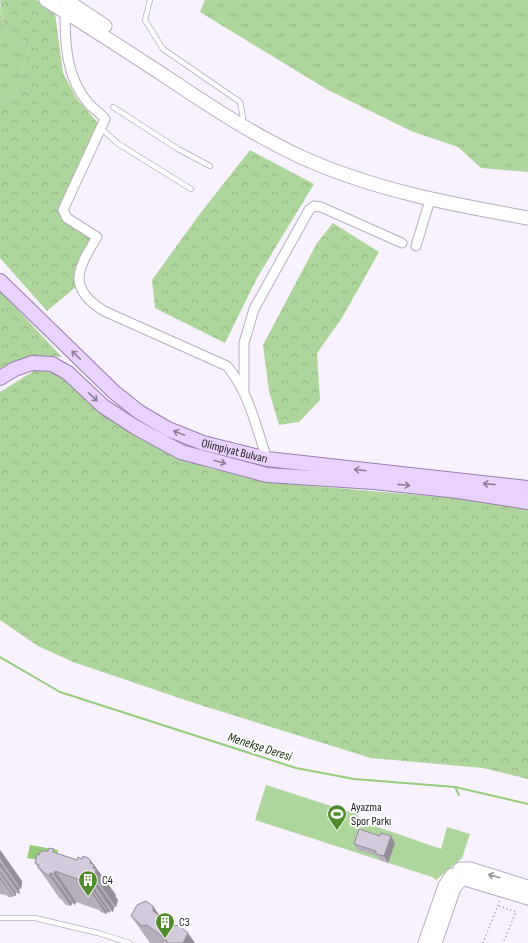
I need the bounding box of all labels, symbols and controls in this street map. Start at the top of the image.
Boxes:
one-way arrow [71,350,81,360]
one-way arrow [88,392,98,401]
one-way arrow [173,429,185,436]
street label: Olimpiyat Bulvarı [200,436,269,467]
one-way arrow [213,459,226,466]
one-way arrow [354,466,367,474]
one-way arrow [483,481,496,488]
one-way arrow [397,482,410,489]
water label: Menekşe Deresi [226,729,294,765]
place label: Ayazma Spor Parkı [350,800,391,829]
sports icon: Ayazma Spor Parkı [326,803,348,831]
building icon: C4 [77,869,99,897]
one-way arrow [488,872,501,879]
place label: C4 [102,873,113,888]
building icon: C3 [154,911,176,939]
place label: C3 [179,915,190,930]

